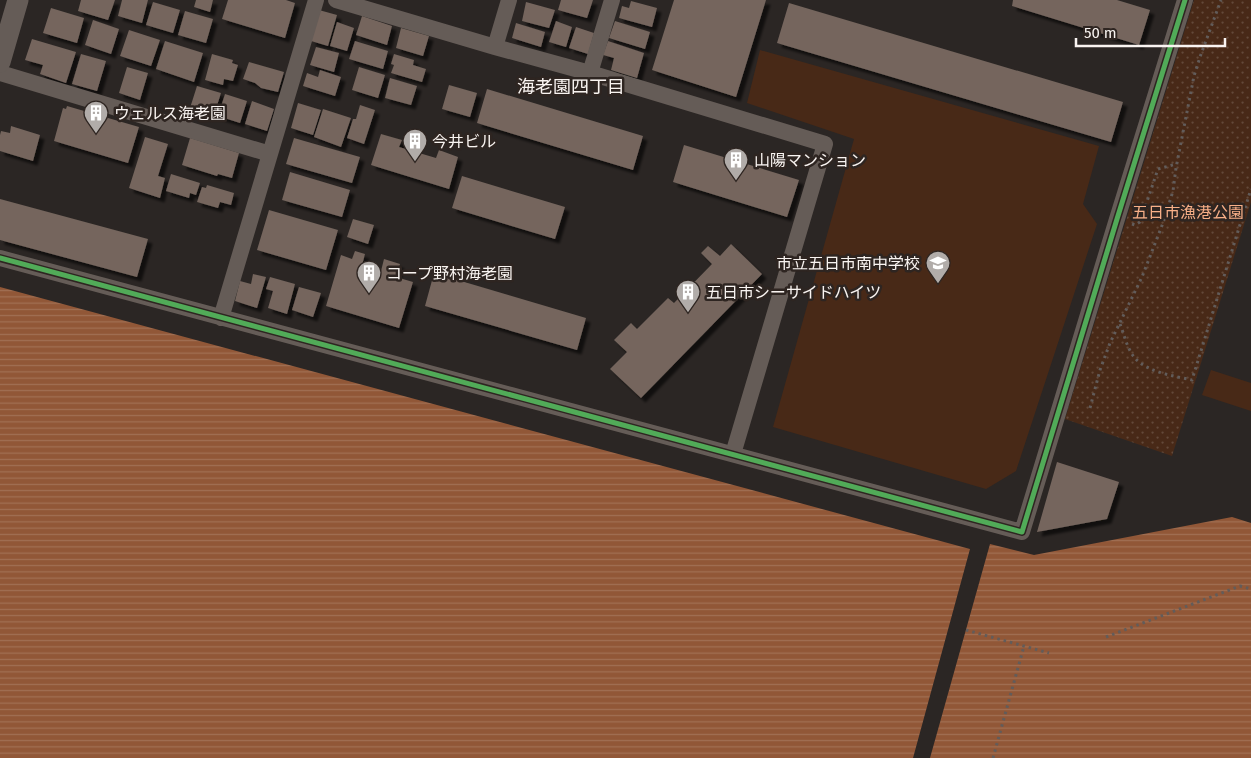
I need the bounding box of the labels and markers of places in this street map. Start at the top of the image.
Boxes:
building icon: ウェルス海老園 [83,100,109,134]
place label: ウェルス海老園 [114,104,226,123]
building icon: 今井ビル [402,128,428,162]
place label: 今井ビル [432,132,496,151]
building icon: 山陽マンション [723,147,749,181]
place label: 山陽マンション [754,151,866,170]
school or university icon: 市立五日市南中学校 [925,250,951,284]
place label: 市立五日市南中学校 [776,254,920,273]
building icon: コープ野村海老園 [356,260,382,294]
place label: コープ野村海老園 [386,264,513,283]
building icon: 五日市シーサイドハイツ [675,279,701,313]
place label: 五日市シーサイドハイツ [706,283,881,302]

